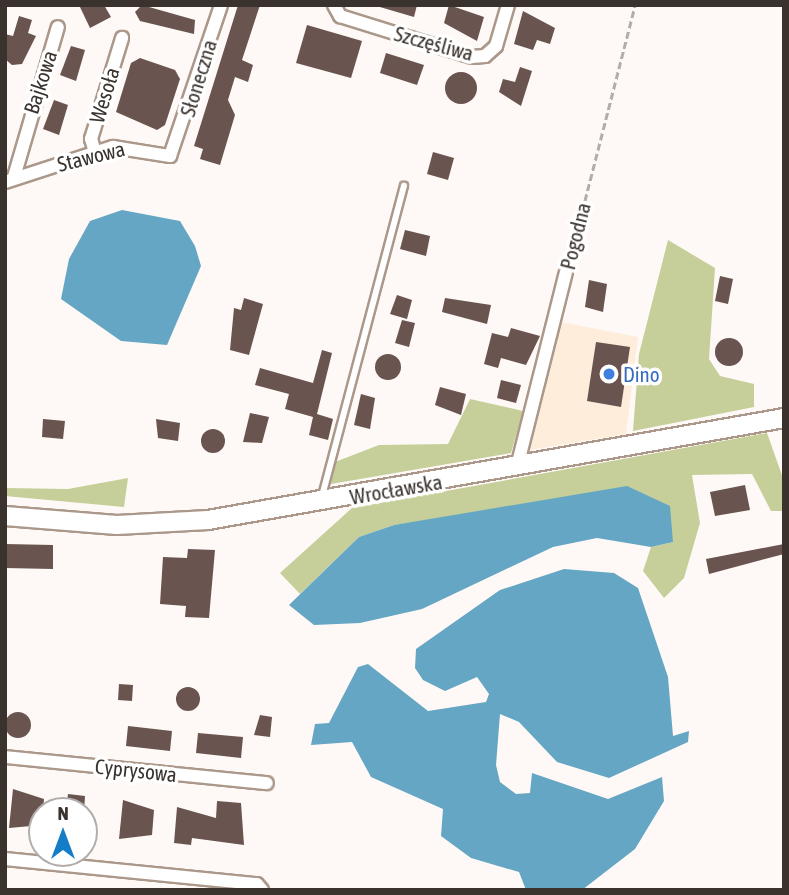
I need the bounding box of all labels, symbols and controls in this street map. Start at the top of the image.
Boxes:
street label: Szczęśliwa [392,20,476,66]
street label: Słoneczna [174,37,222,119]
street label: Bajkowa [18,47,62,117]
street label: Wesoła [84,64,124,126]
street label: Stawowa [55,135,127,177]
street label: Pogodna [555,200,595,272]
place label: Dino [623,361,660,387]
marker: Dino [601,366,617,382]
street label: Wrocławska [348,468,444,510]
street label: Cyprysowa [94,753,178,787]
north arrow [28,797,98,867]
text: N [57,802,69,824]

